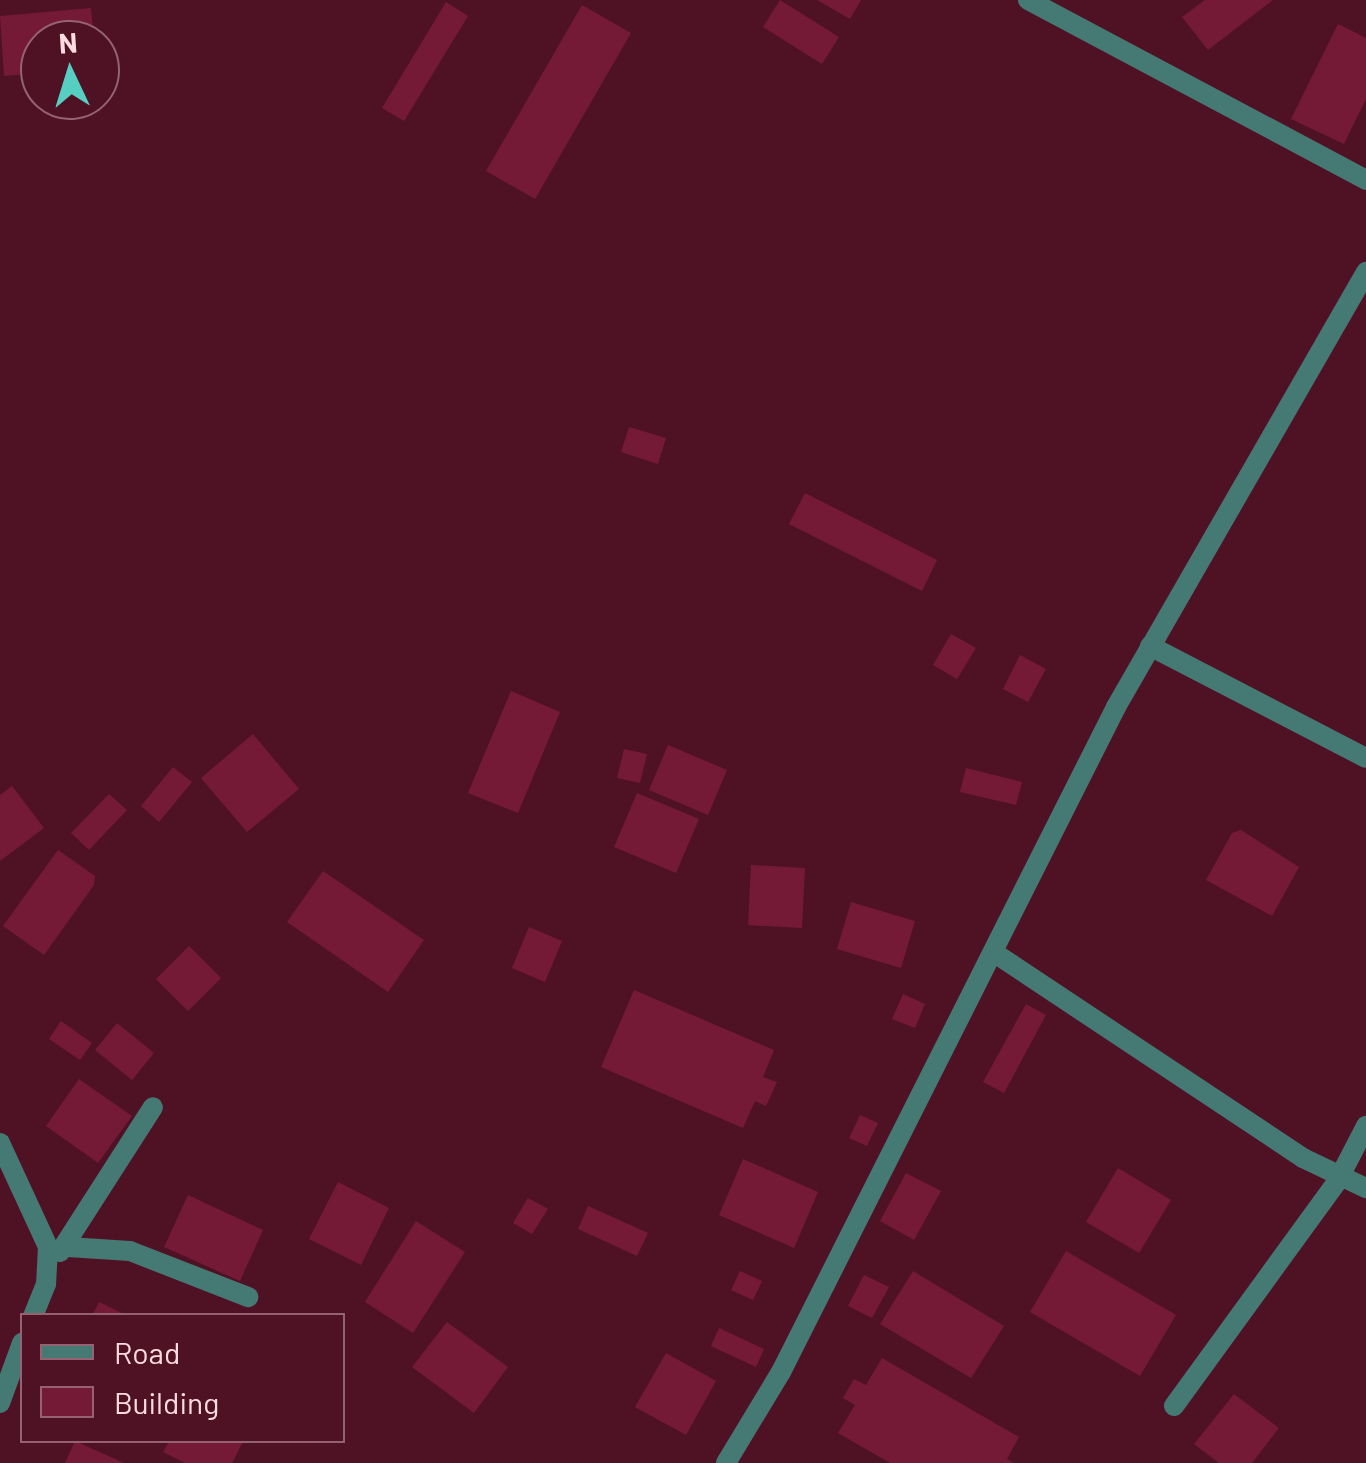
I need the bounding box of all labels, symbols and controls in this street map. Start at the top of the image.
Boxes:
north arrow [20,20,120,120]
text: N [58,24,79,60]
legend [20,1313,345,1443]
text: Road [114,1334,180,1370]
text: Building [114,1384,219,1420]

